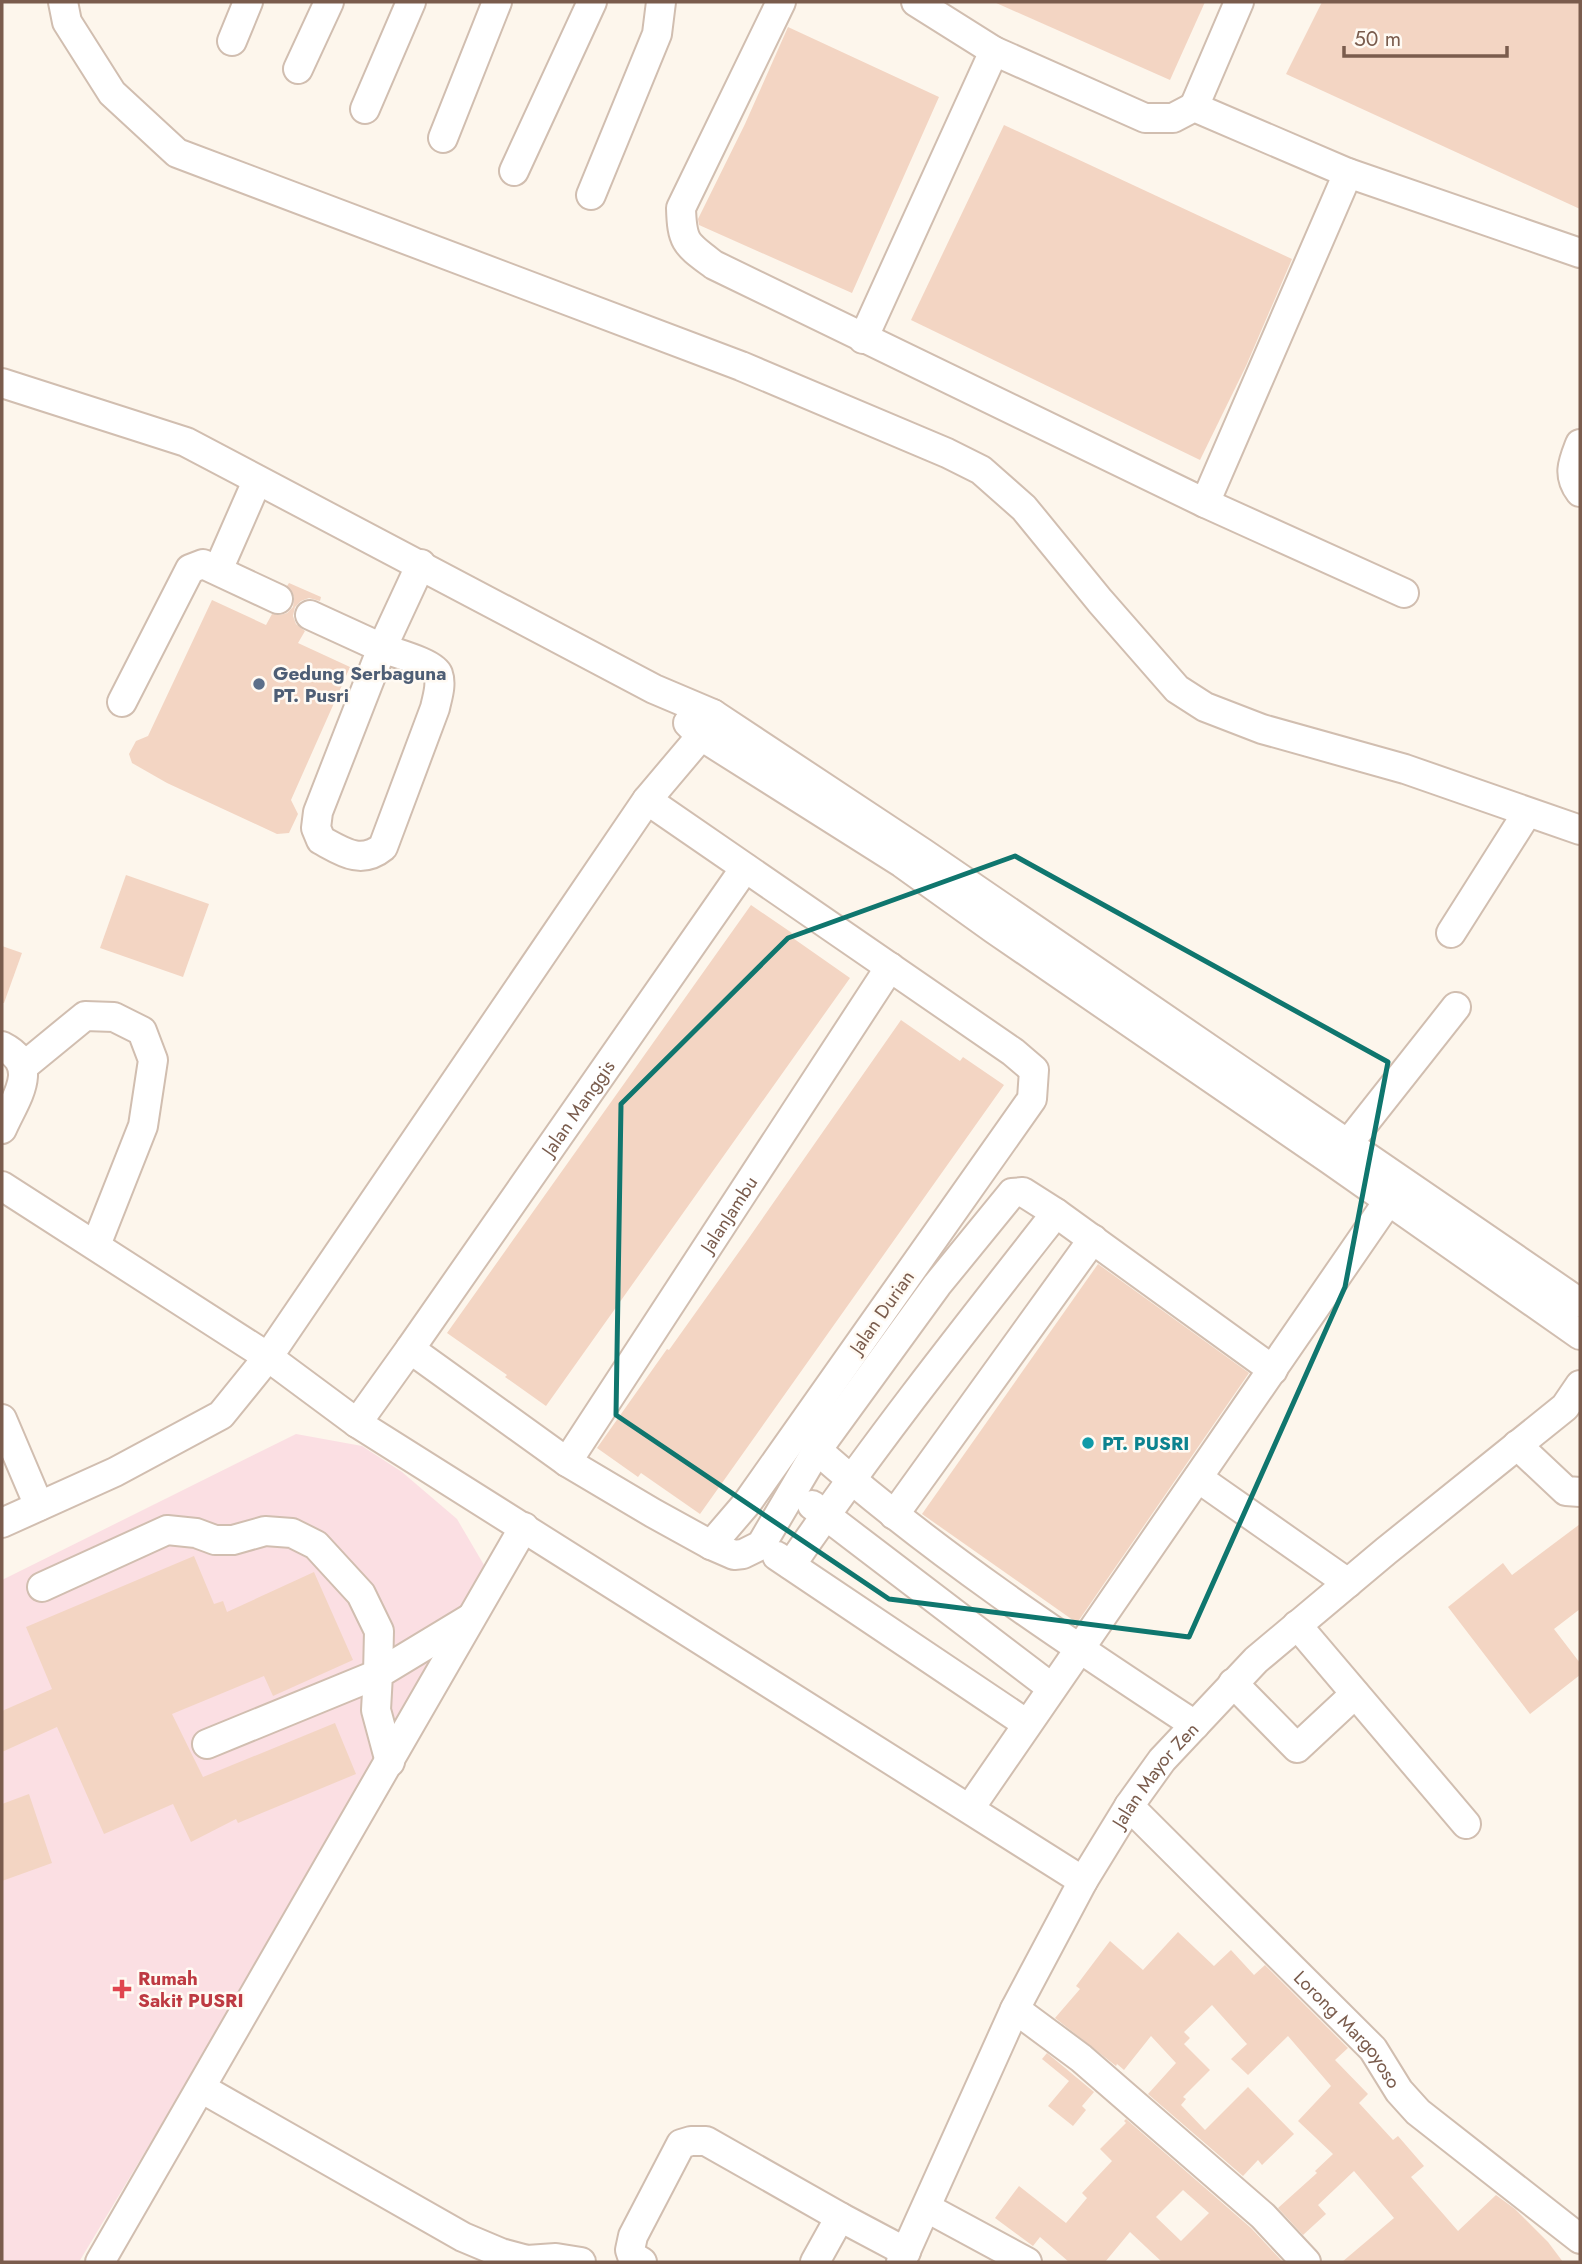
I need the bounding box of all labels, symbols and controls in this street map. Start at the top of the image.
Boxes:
scale bar [1344,14,1507,58]
text: 50 m [1354,24,1401,54]
place label: Gedung Serbaguna PT. Pusri [273,660,446,709]
marker: Gedung Serbaguna PT. Pusri [251,676,267,692]
street label: Jalan Manggis [533,1054,621,1164]
street label: JalanJambu [692,1170,764,1260]
street label: Jalan Durian [842,1265,921,1362]
place label: PT. PUSRI [1102,1430,1189,1457]
marker: PT. PUSRI [1080,1435,1096,1451]
street label: Jalan Mayor Zen [1104,1716,1205,1835]
street label: Lorong Margoyoso [1288,1964,1408,2093]
place label: Rumah Sakit PUSRI [138,1965,243,2014]
marker: Rumah Sakit PUSRI [112,1979,132,1999]

